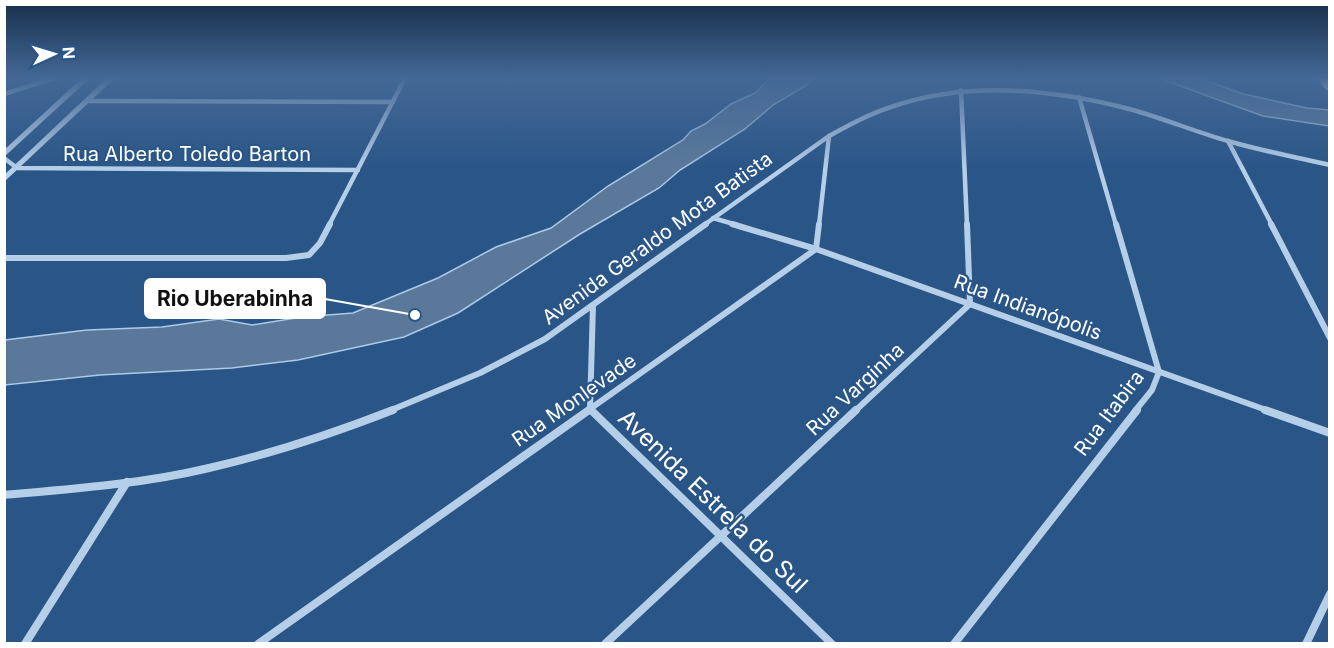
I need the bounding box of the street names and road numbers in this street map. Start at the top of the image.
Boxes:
street label: Rua Alberto Toledo Barton [63,142,311,166]
street label: Avenida Geraldo Mota Batista [537,146,777,330]
street label: Rua Indianópolis [951,269,1105,345]
street label: Rua Varginha [801,338,909,440]
street label: Rua Monlevade [507,348,641,452]
street label: Rua Itabira [1069,365,1149,461]
street label: Avenida Estrela do Sul [612,403,814,599]

